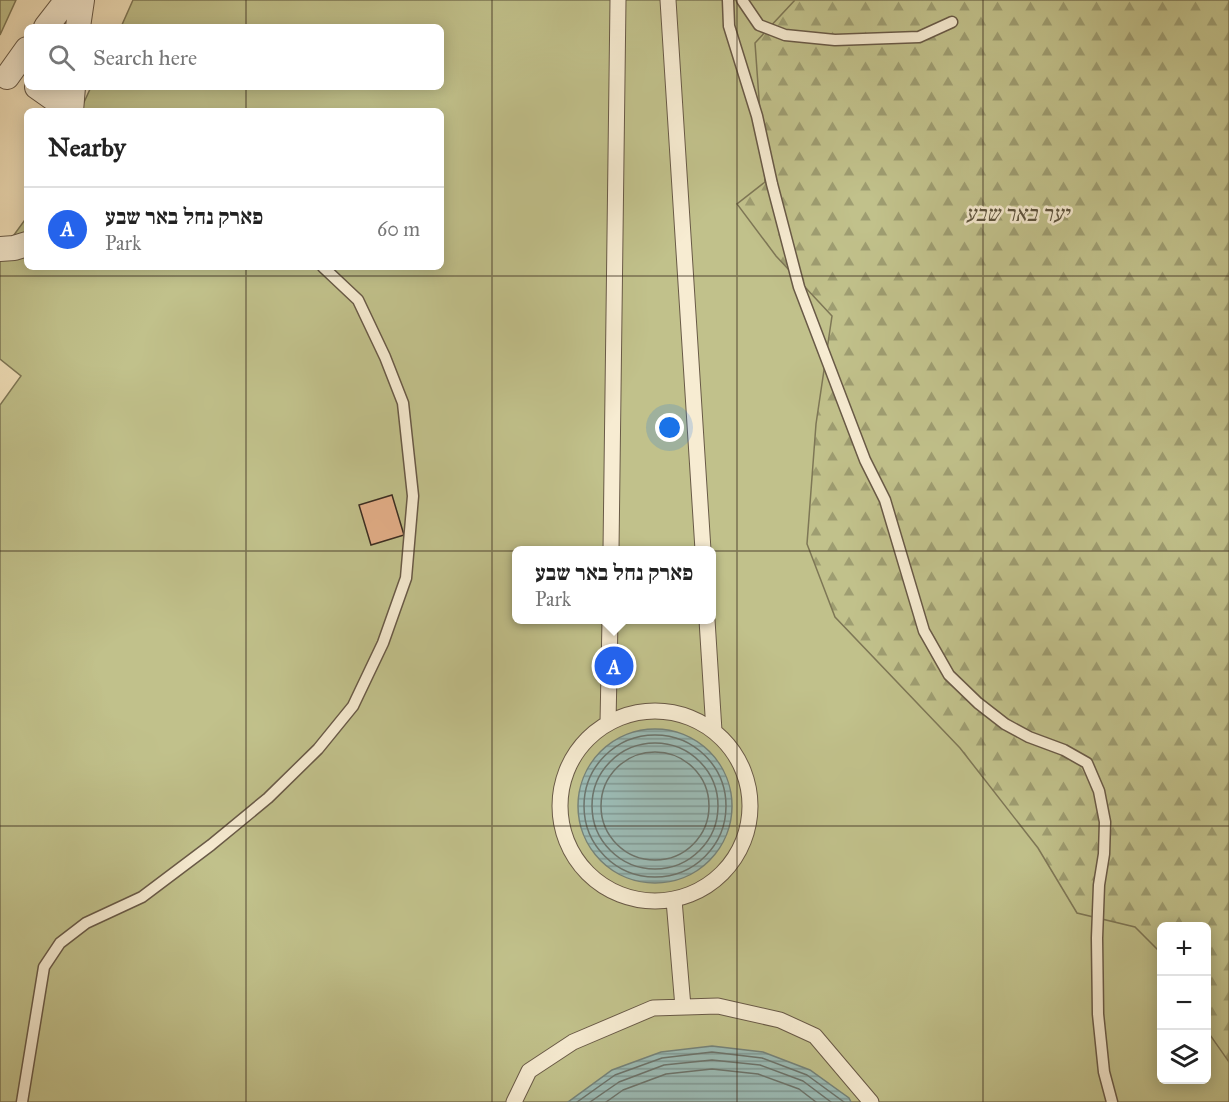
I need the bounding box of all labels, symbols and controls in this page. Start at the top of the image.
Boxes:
search box [24,24,444,90]
icon: search [45,41,78,74]
text: Search here [93,44,197,71]
text: Nearby [48,131,126,163]
park label: יער באר שבע [965,200,1071,227]
text: פארק נחל באר שבע [105,203,263,230]
text: A [61,217,74,241]
text: 60 m [377,217,420,241]
text: Park [105,231,141,255]
your location [655,413,684,442]
popup [512,546,716,624]
text: פארק נחל באר שבע [535,559,693,586]
text: Park [535,587,571,611]
pin: A [594,644,634,688]
map controls [1157,922,1211,1084]
button: + [1157,922,1211,976]
button: − [1157,976,1211,1030]
button: layers [1157,1030,1211,1084]

